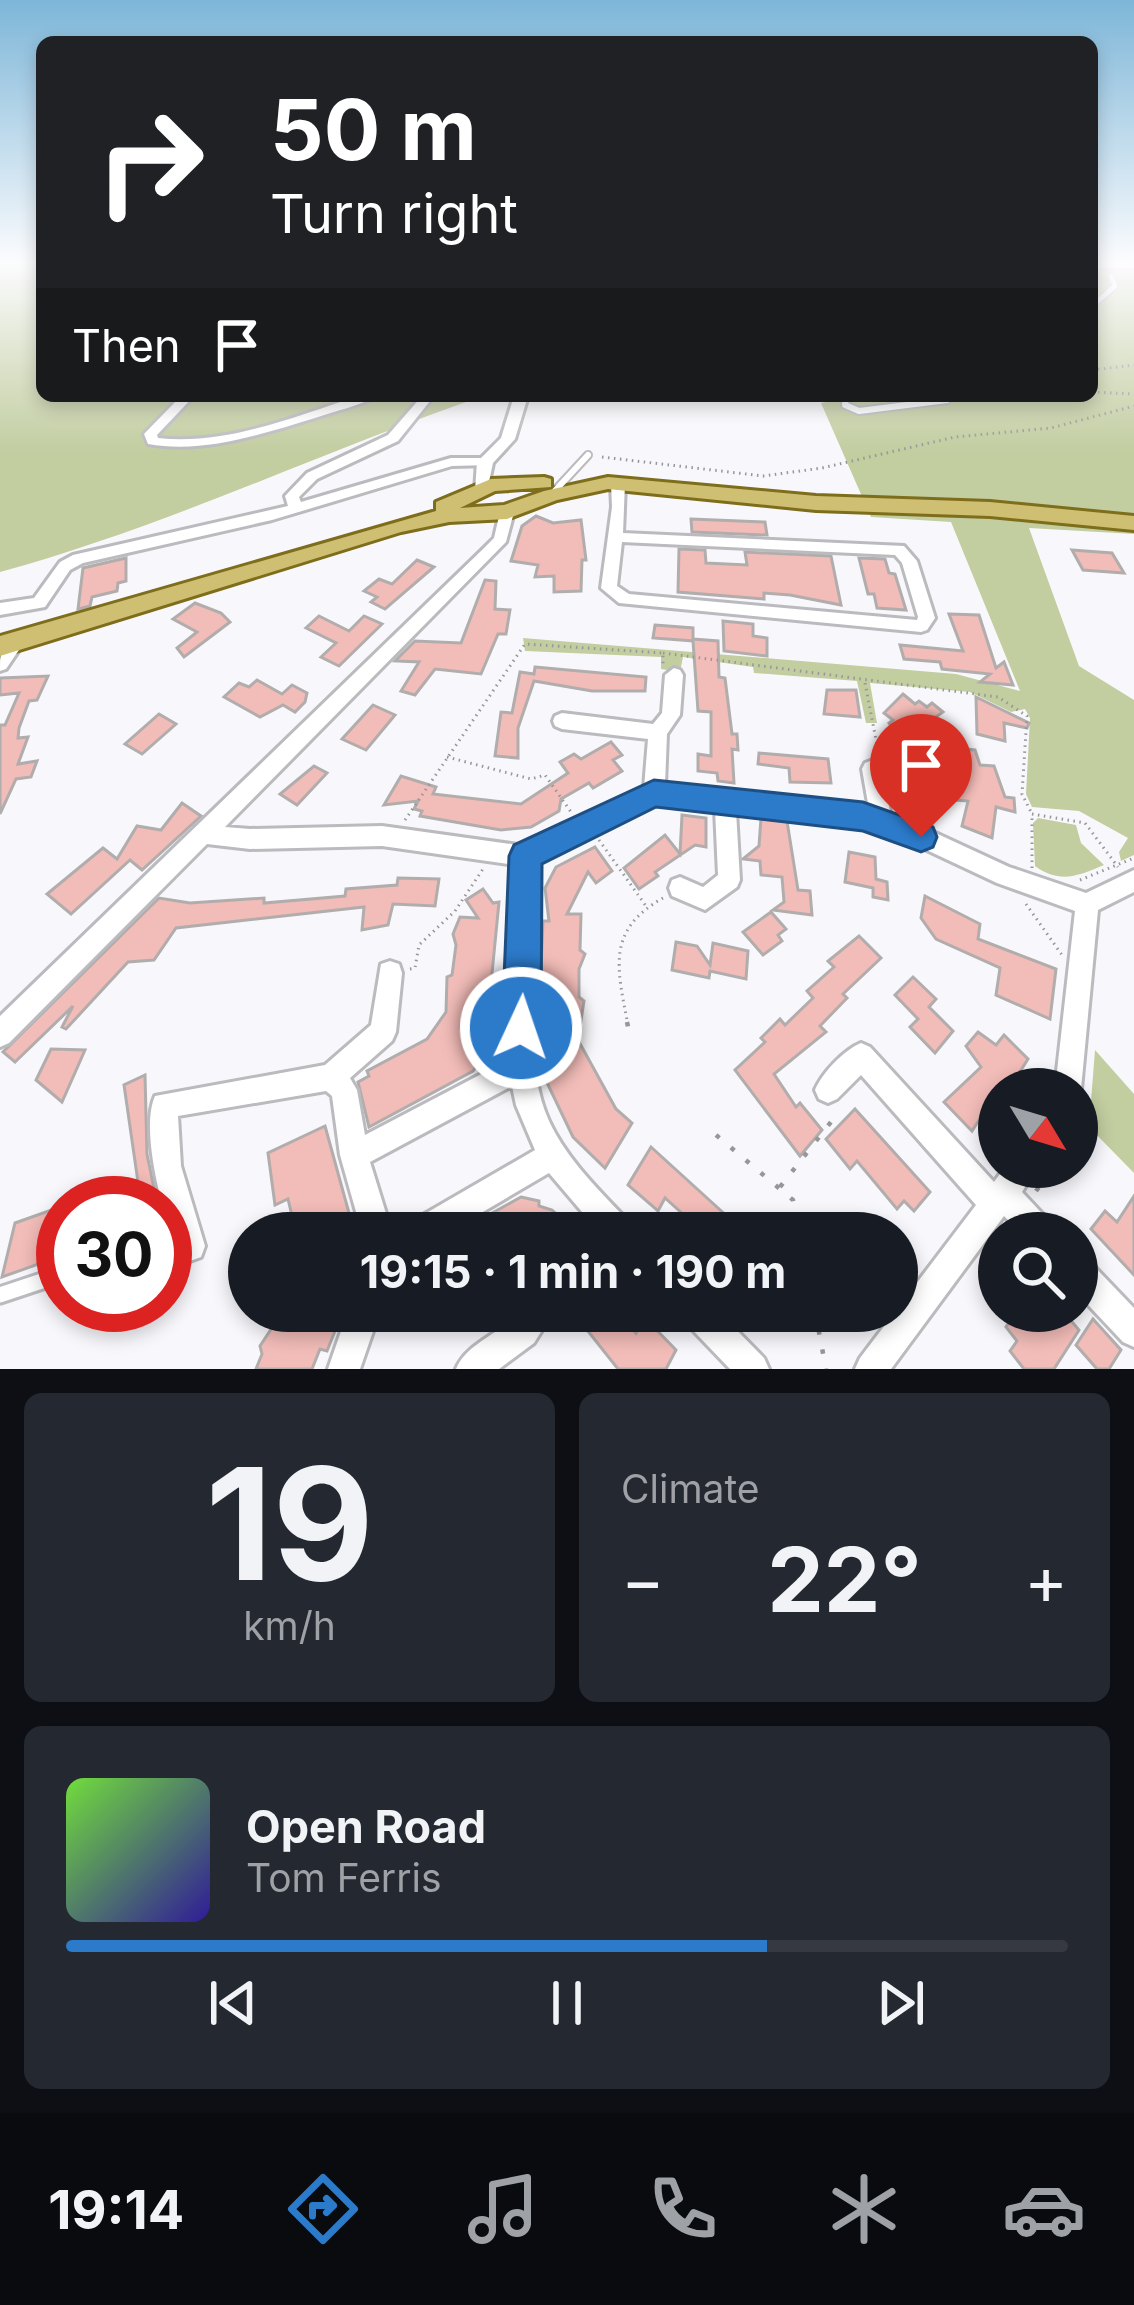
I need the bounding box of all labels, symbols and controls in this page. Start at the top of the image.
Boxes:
text: 50 m [270,79,477,180]
icon: right [72,84,228,240]
text: Turn right [270,181,518,246]
icon: arrive [204,312,270,378]
text: Then [72,318,180,373]
pin [870,714,972,837]
icon: arrive [888,732,954,798]
position arrow [458,965,584,1091]
north arrow [978,1068,1098,1188]
map controls [978,1068,1098,1332]
speed limit sign: 30 [36,1176,192,1332]
button: search [978,1212,1098,1332]
text: 19:15 · 1 min · 190 m [360,1244,786,1299]
text: 19 [205,1429,374,1618]
text: Climate [621,1465,760,1512]
text: 22° [767,1525,922,1634]
text: − [621,1540,665,1620]
text: + [1024,1540,1068,1620]
text: km/h [243,1602,336,1649]
text: Open Road [246,1799,486,1854]
text: Tom Ferris [246,1854,441,1901]
icon: previous [200,1970,266,2036]
icon: pause [534,1970,600,2036]
icon: next [868,1970,934,2036]
icon: directions [281,2167,365,2251]
icon: music [461,2167,545,2251]
icon: phone [641,2167,725,2251]
icon: climate [822,2167,906,2251]
icon: car [1002,2167,1086,2251]
text: 19:14 [48,2177,184,2242]

